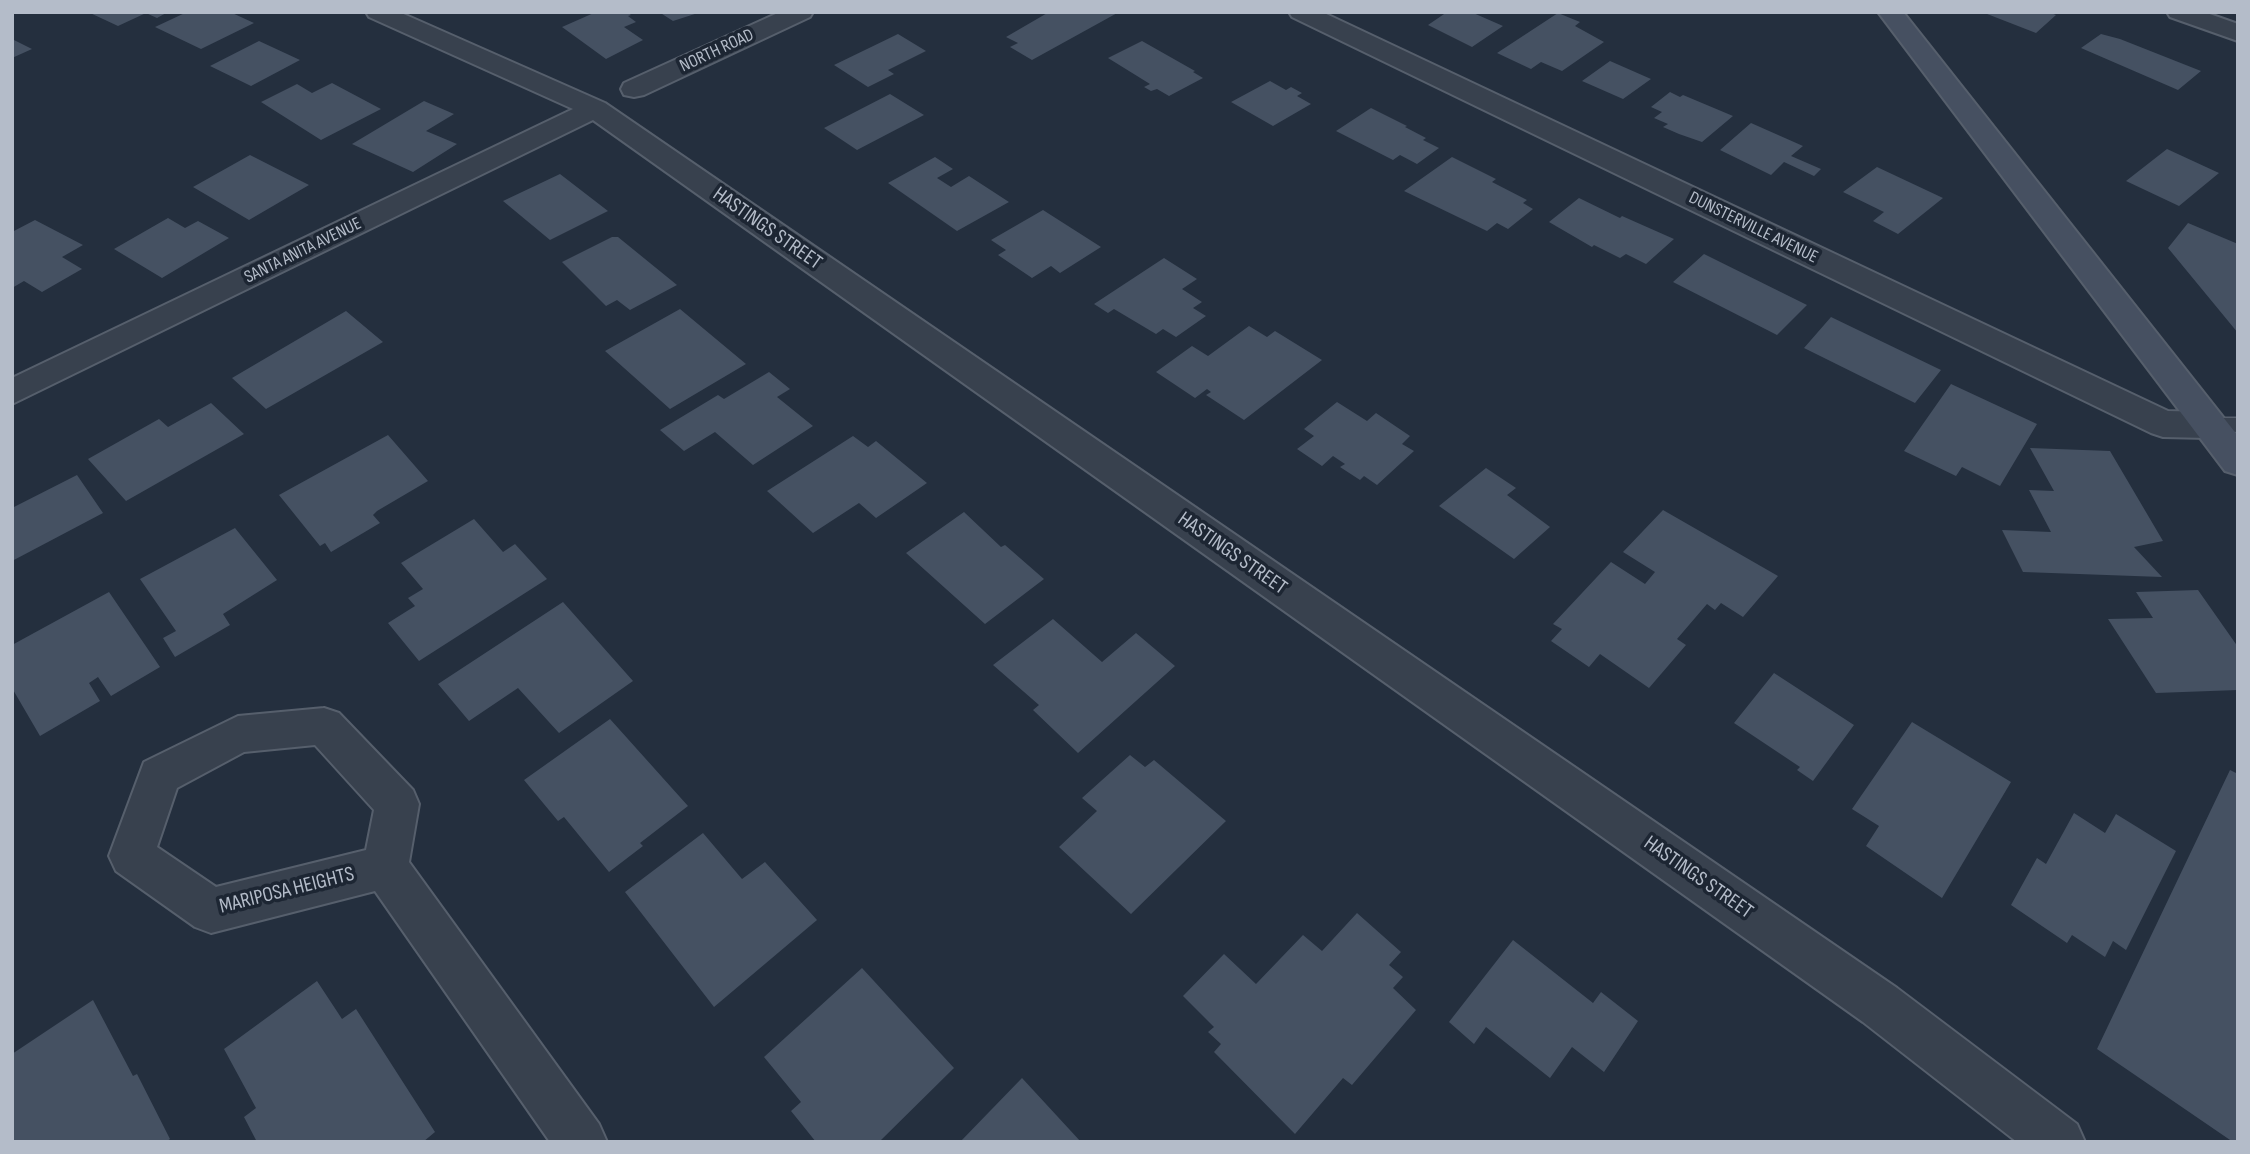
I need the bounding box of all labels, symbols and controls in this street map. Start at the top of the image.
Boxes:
street label: NORTH ROAD [677,25,757,77]
street label: HASTINGS STREET [707,182,827,276]
street label: DUNSTERVILLE AVENUE [1685,187,1821,269]
street label: SANTA ANITA AVENUE [241,213,365,289]
street label: HASTINGS STREET [1172,507,1292,601]
street label: HASTINGS STREET [1638,831,1758,925]
street label: MARIPOSA HEIGHTS [217,862,357,920]

